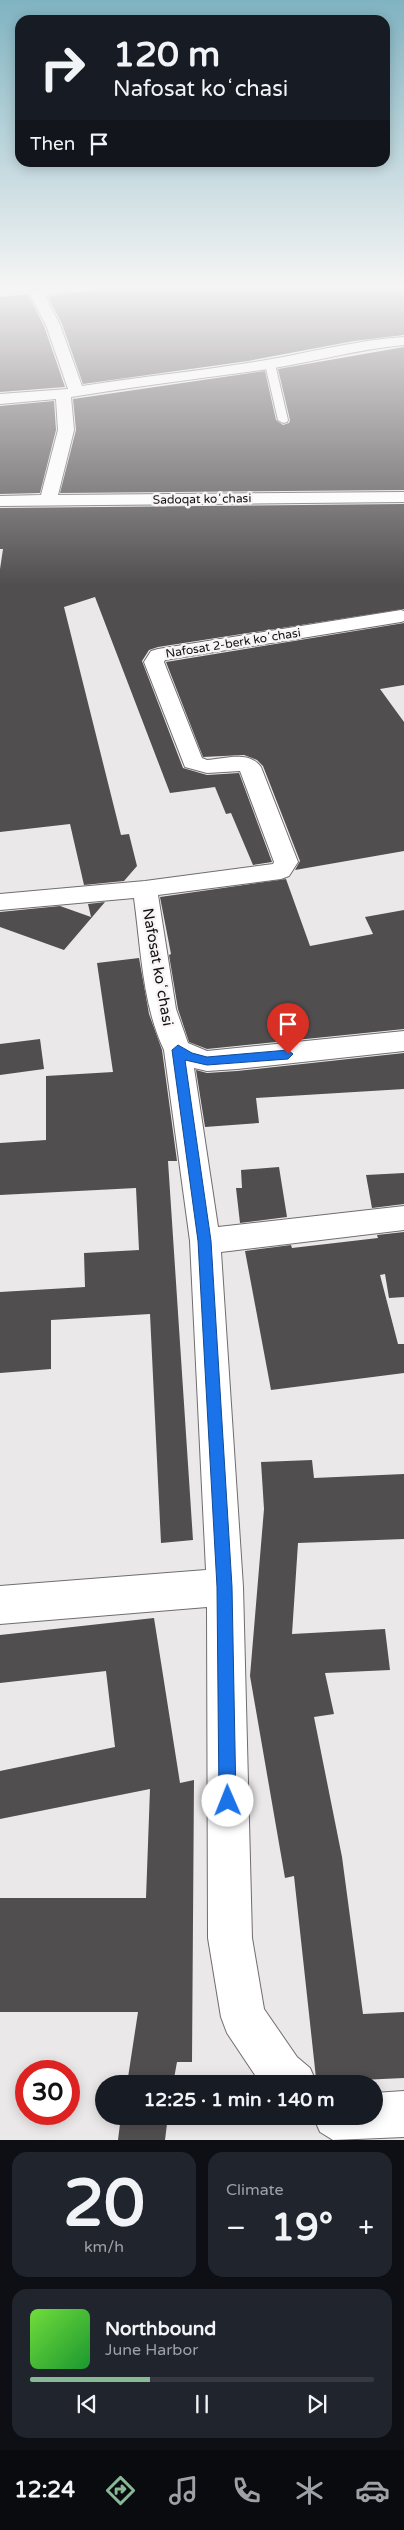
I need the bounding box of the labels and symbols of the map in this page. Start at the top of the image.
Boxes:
street label: Sadoqat koʻchasi [153,491,251,507]
street label: Nafosat 2-berk koʻchasi [164,625,302,661]
street label: Nafosat koʻchasi [139,907,177,1027]
pin [267,1003,309,1054]
position arrow [201,1774,253,1826]
speed limit sign: 30 [15,2060,80,2125]

